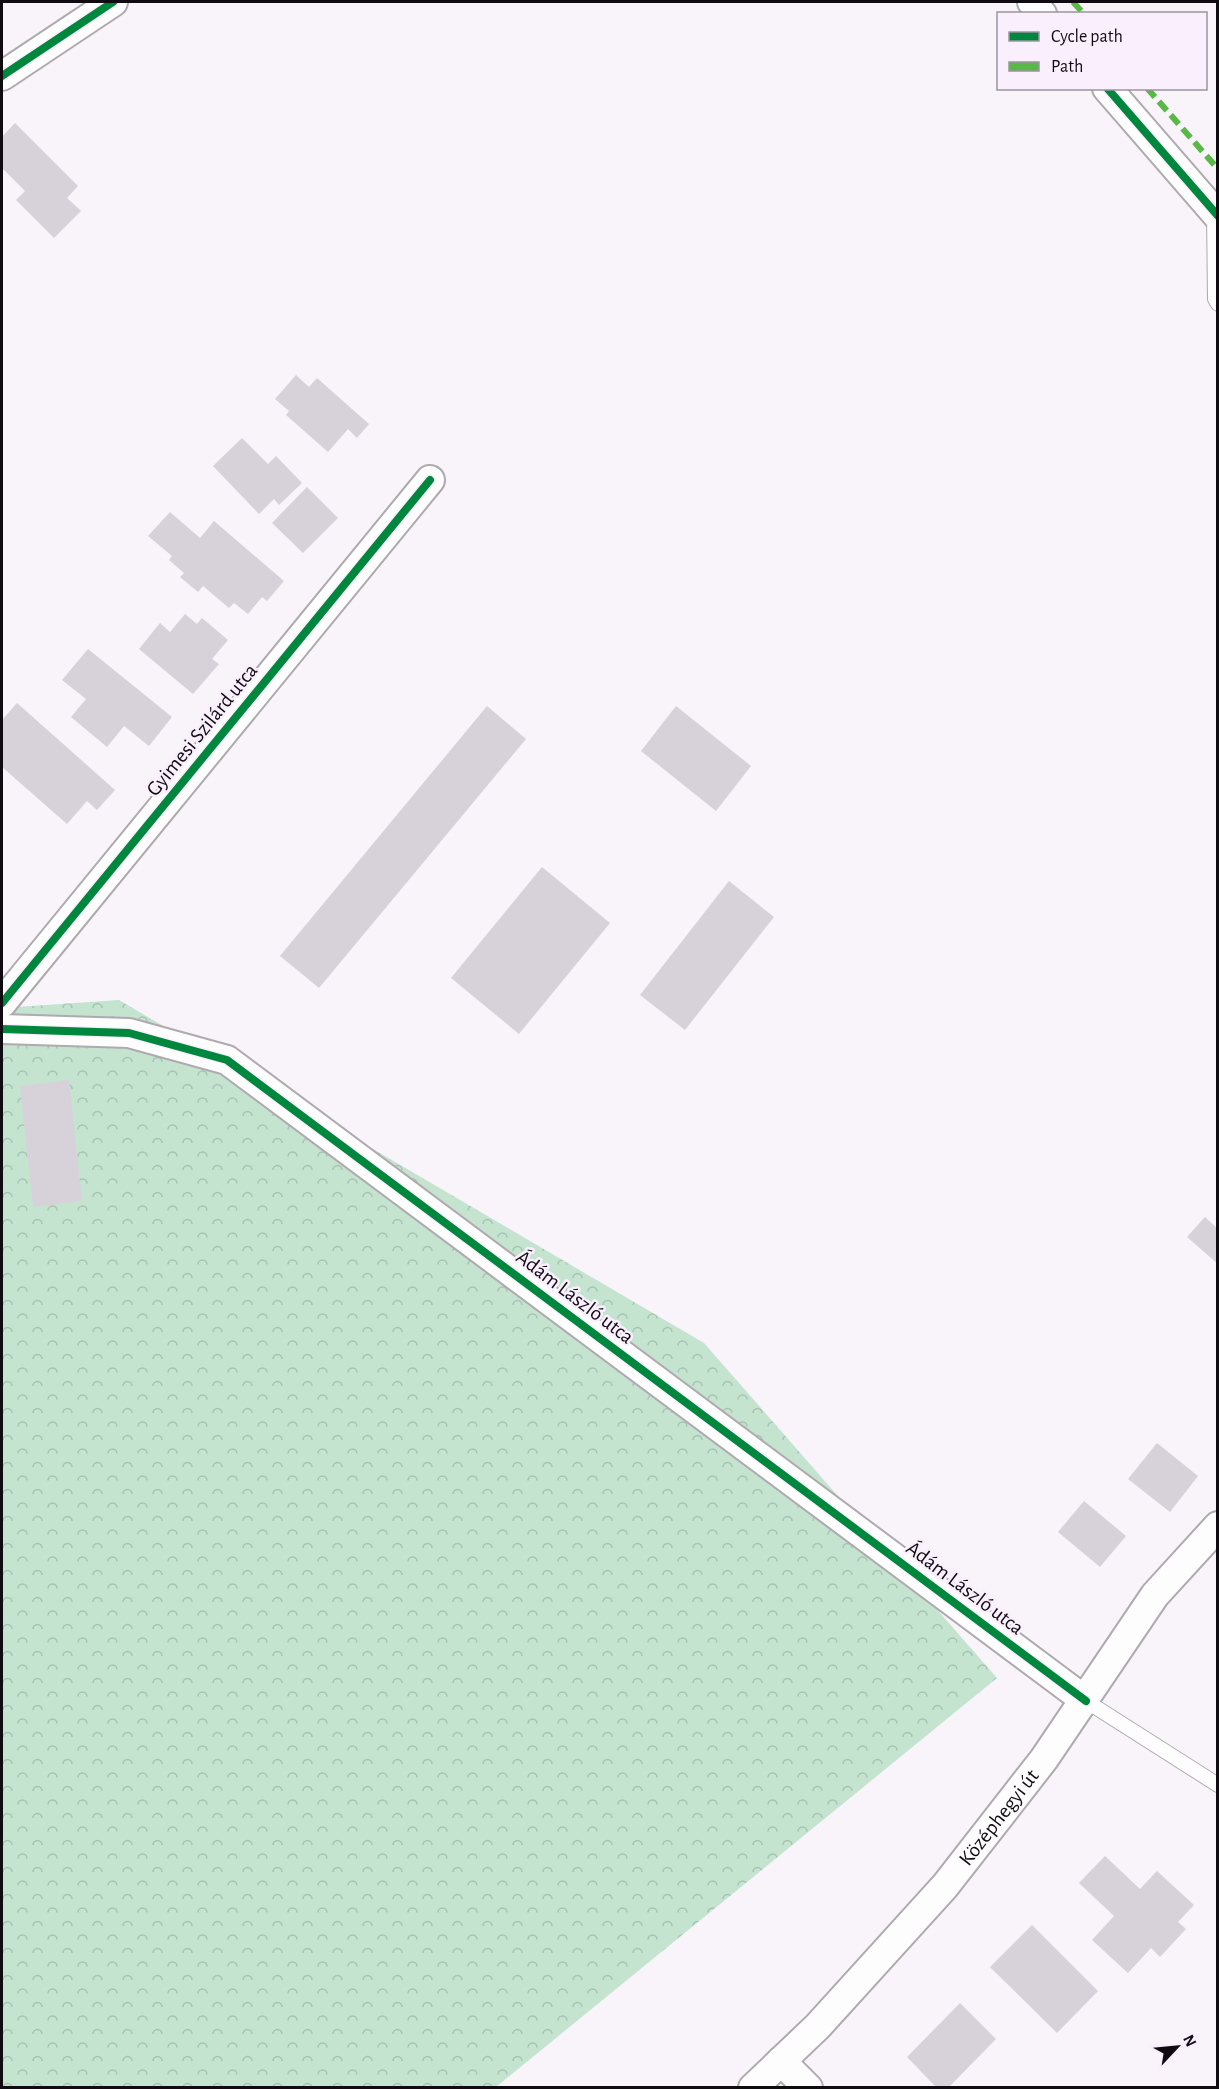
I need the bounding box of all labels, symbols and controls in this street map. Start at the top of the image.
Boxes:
legend [997,12,1207,90]
text: Cycle path [1051,28,1123,46]
text: Path [1051,58,1083,76]
street label: Gyimesi Szilárd utca [143,660,262,800]
street label: Ádám László utca [512,1245,639,1348]
street label: Ádám László utca [902,1536,1029,1639]
street label: Középhegyi út [955,1765,1043,1869]
north arrow [1147,2017,1207,2077]
text: N [1180,2032,1199,2049]

